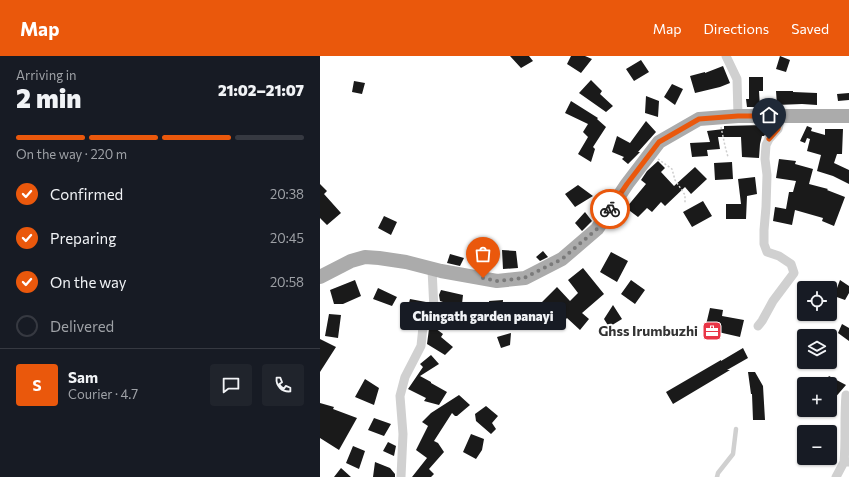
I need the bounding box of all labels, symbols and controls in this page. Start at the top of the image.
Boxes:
text: Map [20,17,59,40]
text: Map [653,20,682,37]
text: Directions [704,20,769,37]
text: Saved [791,20,829,37]
text: Arriving in [16,67,76,83]
text: 21:02–21:07 [218,81,304,99]
text: 2 min [16,82,81,113]
pin [752,98,786,139]
icon: home [758,104,780,126]
text: On the way · 220 m [16,146,127,162]
icon: check [16,183,38,205]
text: Confirmed [50,185,123,203]
text: 20:38 [270,186,304,202]
courier [590,189,630,229]
icon: bike [599,198,621,220]
icon: check [16,227,38,249]
text: Preparing [50,229,116,247]
text: 20:45 [270,230,304,246]
pin [466,237,500,278]
icon: bag [472,243,494,265]
icon: check [16,271,38,293]
text: On the way [50,273,127,291]
text: 20:58 [270,274,304,290]
map controls [797,281,837,465]
button: locate [797,281,837,321]
callout: Chingath garden panayi [400,302,566,330]
text: Chingath garden panayi [412,308,554,324]
text: Delivered [50,317,114,335]
office icon: Ghss Irumbuzhi [701,320,723,342]
place label: Ghss Irumbuzhi [598,322,698,339]
button: layers [797,329,837,369]
button: chat [210,364,252,406]
button: phone [262,364,304,406]
text: Sam [68,368,98,386]
text: S [32,376,42,394]
button: + [797,377,837,417]
text: Courier · 4.7 [68,386,138,402]
button: − [797,425,837,465]

